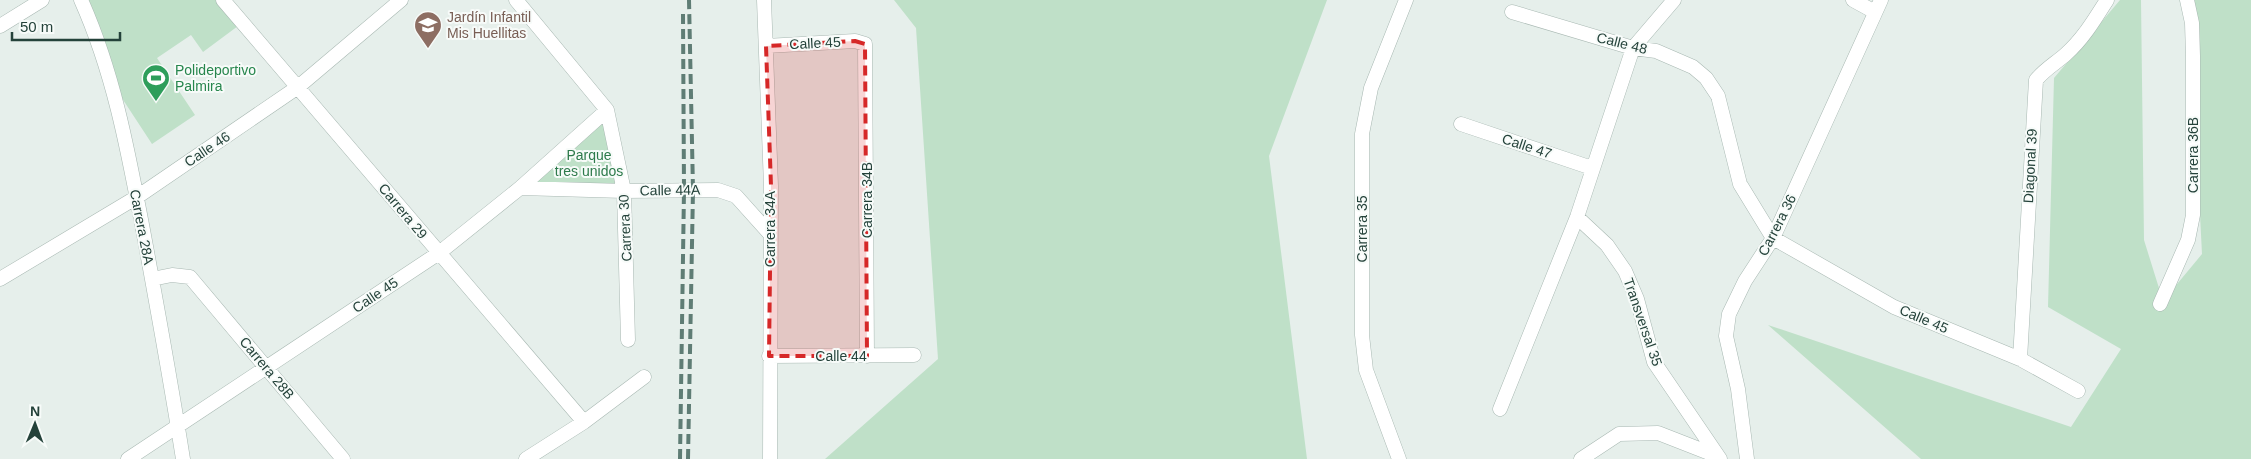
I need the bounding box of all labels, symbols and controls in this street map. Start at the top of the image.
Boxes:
place label: Jardín Infantil Mis Huellitas [447,9,531,41]
scale bar [12,10,120,42]
school or university icon: Jardín Infantil Mis Huellitas [413,10,443,49]
text: 50 m [20,18,53,35]
street label: Calle 48 [1595,29,1649,57]
street label: Calle 45 [789,34,841,52]
place label: Polideportivo Palmira [175,62,256,94]
sports icon: Polideportivo Palmira [141,63,171,102]
street label: Carrera 36B [2185,117,2201,193]
street label: Calle 46 [181,128,233,170]
street label: Diagonal 39 [2020,128,2040,204]
street label: Calle 47 [1500,130,1554,162]
park label: Parque tres unidos [555,147,623,179]
street label: Carrera 34B [859,162,875,238]
street label: Carrera 29 [375,180,431,242]
street label: Calle 44A [640,181,701,199]
street label: Carrera 28A [127,188,157,267]
street label: Carrera 34A [762,190,778,267]
street label: Carrera 36 [1755,191,1799,258]
street label: Carrera 30 [615,194,635,262]
street label: Carrera 35 [1354,195,1370,262]
street label: Calle 45 [349,274,401,316]
street label: Transversal 35 [1620,276,1666,368]
street label: Calle 45 [1897,302,1951,336]
street label: Carrera 28B [236,334,298,402]
street label: Calle 44 [815,348,867,364]
north arrow [10,399,60,449]
text: N [30,403,40,419]

